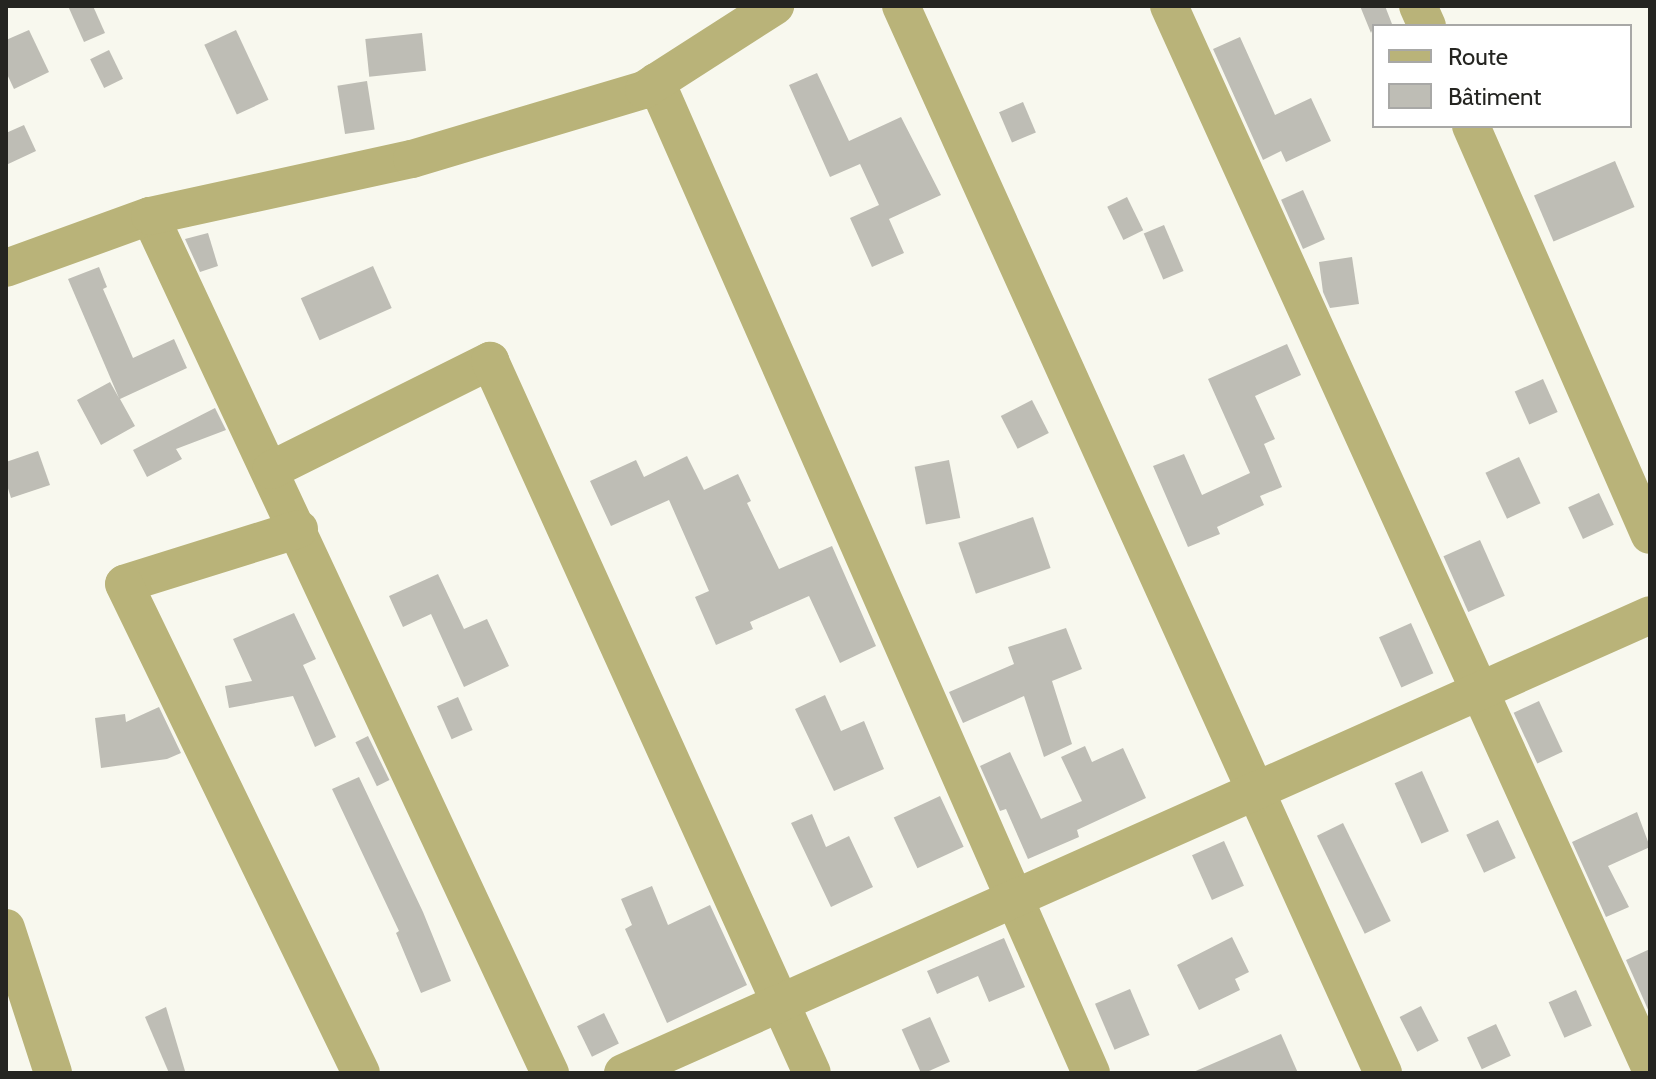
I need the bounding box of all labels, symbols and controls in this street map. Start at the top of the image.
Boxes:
legend [1372,24,1632,128]
text: Route [1448,42,1508,71]
text: Bâtiment [1448,82,1541,111]

